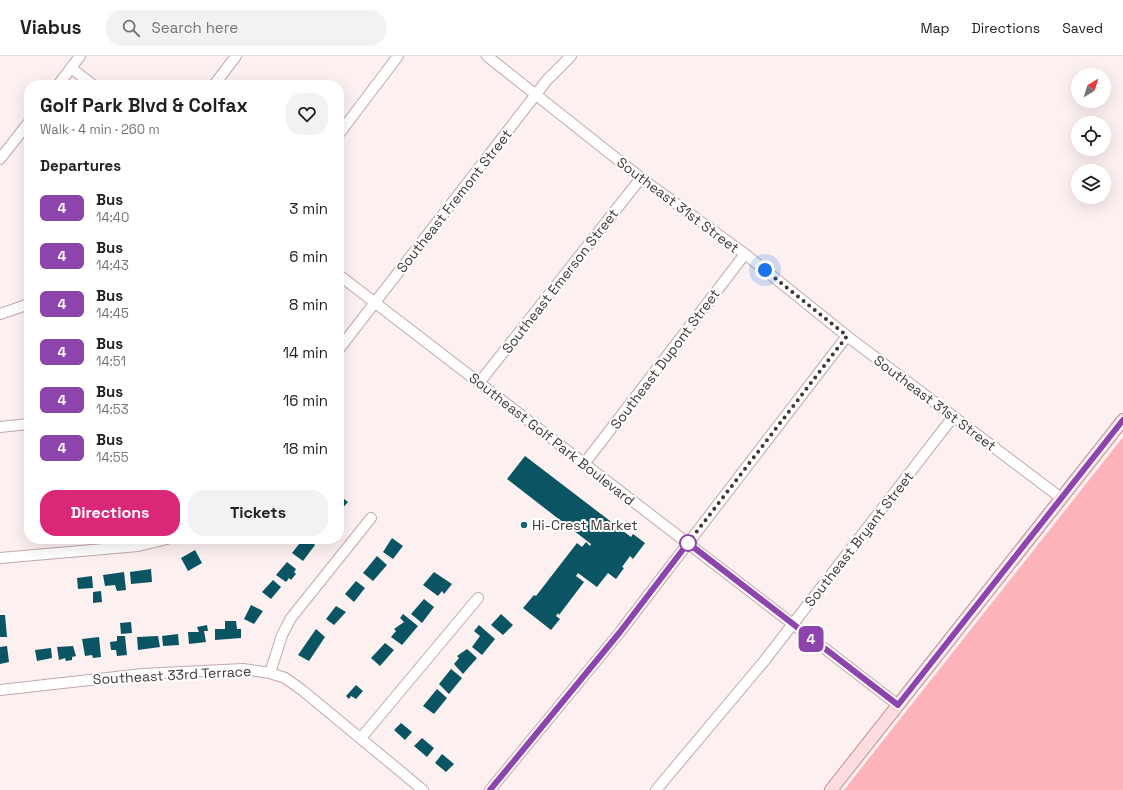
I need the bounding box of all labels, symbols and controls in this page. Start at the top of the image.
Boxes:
search box [106,10,386,46]
text: Viabus [20,15,82,40]
icon: search [120,17,142,39]
text: Search here [152,18,238,37]
text: Map [920,19,950,37]
text: Directions [972,19,1040,37]
text: Saved [1062,19,1103,37]
north arrow [1071,68,1111,108]
map controls [1071,68,1111,204]
text: Golf Park Blvd & Colfax [40,93,248,118]
button: heart [286,93,328,135]
button: locate [1071,116,1111,156]
text: Walk · 4 min · 260 m [40,121,160,138]
street label: Southeast Fremont Street [392,126,516,276]
street label: Southeast 31st Street [613,153,743,257]
text: Departures [40,156,121,175]
button: layers [1071,164,1111,204]
text: Bus [96,190,123,209]
text: 4 [58,199,66,217]
text: 3 min [289,199,328,218]
street label: Southeast Emerson Street [498,205,622,357]
text: 14:40 [96,209,129,226]
text: Bus [96,238,123,257]
text: 4 [58,247,66,265]
text: 6 min [289,247,328,266]
text: 14:43 [96,257,129,274]
your location [755,260,775,280]
street label: Southeast Dupont Street [606,285,724,433]
text: Bus [96,286,123,305]
text: 4 [58,295,66,313]
text: 8 min [289,295,328,314]
text: 14:45 [96,305,129,322]
text: Bus [96,334,123,353]
text: 4 [58,343,66,361]
text: 14 min [283,343,328,362]
street label: Southeast 31st Street [870,351,1000,455]
text: 14:51 [96,353,126,370]
street label: Southeast Golf Park Boulevard [465,369,639,509]
text: Bus [96,382,123,401]
text: 4 [58,391,66,409]
text: 16 min [283,391,328,410]
text: 14:53 [96,401,129,418]
text: Bus [96,430,123,449]
text: 4 [58,439,66,457]
text: 18 min [283,439,328,458]
text: 14:55 [96,449,128,466]
street label: Southeast Bryant Street [801,468,917,610]
button: Directions [40,490,180,536]
button: Tickets [188,490,328,536]
place label: Hi-Crest Market [532,516,638,534]
marker: Hi-Crest Market [519,520,529,530]
unlabelled marker [679,534,697,552]
line badge: 4 [798,626,824,652]
text: 4 [807,630,815,648]
street label: Southeast 33rd Terrace [92,662,252,688]

